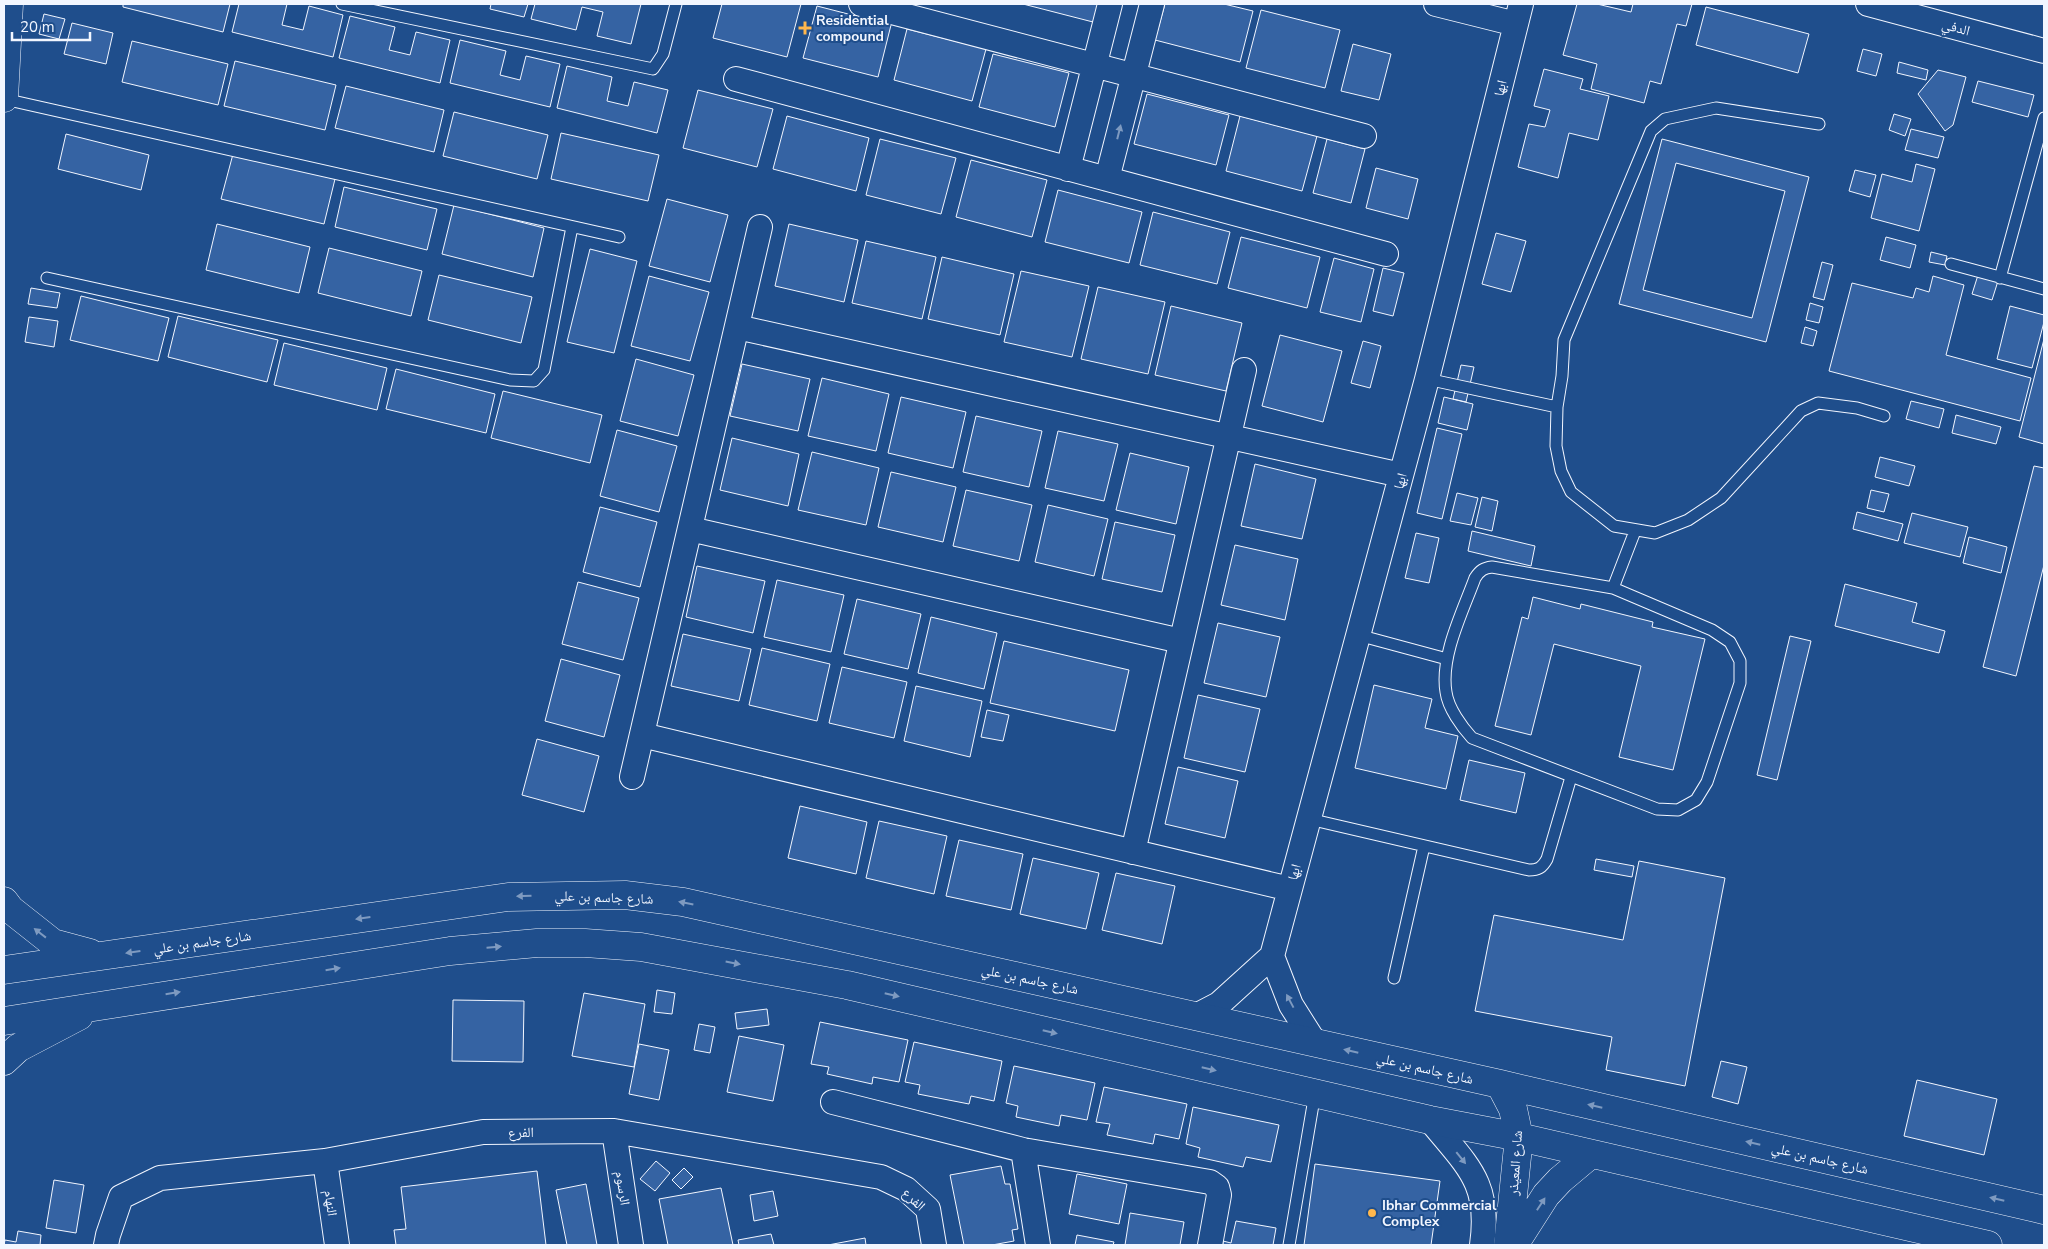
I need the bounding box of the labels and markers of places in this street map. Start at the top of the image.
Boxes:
place label: Residential compound [816,11,889,46]
marker: Residential compound [798,21,812,35]
place label: Ibhar Commercial Complex [1382,1196,1497,1231]
marker: Ibhar Commercial Complex [1366,1207,1378,1219]

